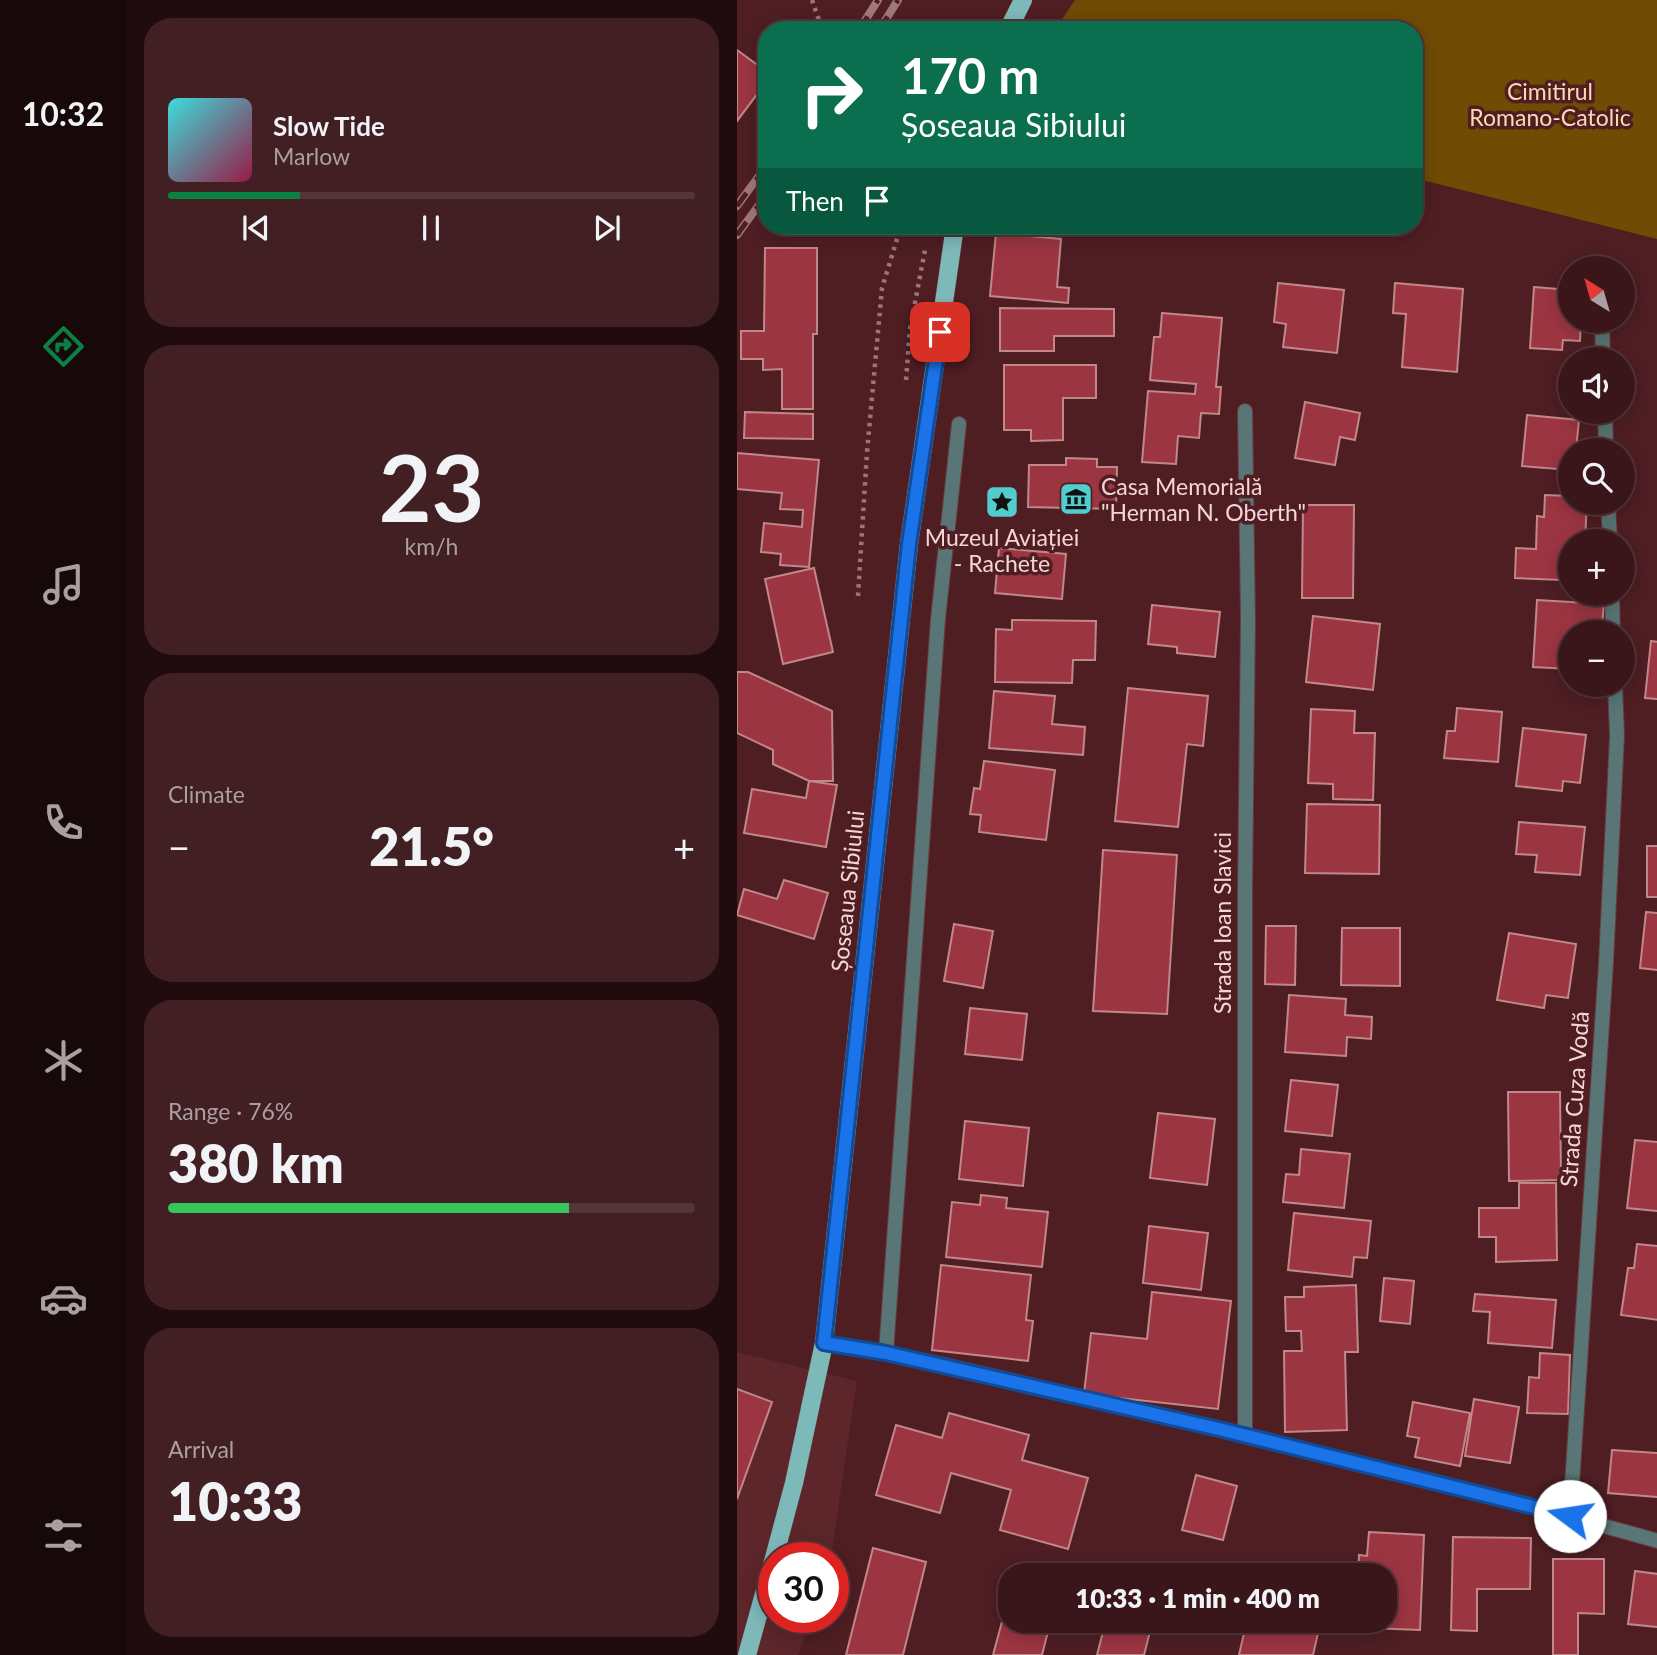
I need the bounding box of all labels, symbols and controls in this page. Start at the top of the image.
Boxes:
text: 170 m [901,46,1039,104]
icon: right [786,49,877,140]
park label: Cimitirul Romano-Catolic [1469,77,1631,131]
text: 10:32 [22,94,104,133]
text: Șoseaua Sibiului [901,105,1126,144]
text: Slow Tide [273,110,385,142]
text: Marlow [273,142,350,170]
icon: arrive [858,182,896,220]
text: Then [786,185,844,217]
icon: previous [237,209,275,247]
icon: pause [412,209,450,247]
icon: next [588,209,626,247]
north arrow [1558,256,1635,332]
map controls [1558,256,1635,697]
pin [910,302,970,362]
icon: arrive [921,313,959,351]
icon: directions [39,322,88,371]
button: sound [1558,347,1635,424]
text: 23 [379,432,484,541]
button: search [1558,438,1635,515]
place label: Casa Memorială "Herman N. Oberth" [1101,472,1306,526]
museum icon: Casa Memorială "Herman N. Oberth" [1057,480,1095,518]
place icon: Muzeul Aviației - Rachete [983,483,1021,521]
place label: Muzeul Aviației - Rachete [925,523,1079,577]
button: + [1558,529,1635,606]
text: km/h [405,532,458,560]
icon: music [39,560,88,609]
button: − [1558,620,1635,697]
text: Climate [168,780,245,808]
icon: phone [39,798,88,847]
street label: Șoseaua Sibiului [825,809,869,973]
text: 21.5° [369,815,494,877]
text: − [168,824,190,870]
text: + [673,824,695,870]
street label: Strada Ioan Slavici [1208,832,1236,1014]
street label: Strada Cuza Vodă [1554,1010,1594,1188]
icon: climate [39,1036,88,1085]
text: Range · 76% [168,1097,293,1125]
text: 380 km [168,1132,344,1194]
icon: car [39,1274,88,1323]
text: Arrival [168,1435,234,1463]
text: 10:33 [168,1470,302,1532]
position arrow [1533,1479,1607,1553]
icon: filters [39,1511,88,1560]
speed limit sign: 30 [758,1542,849,1633]
text: 10:33 · 1 min · 400 m [1075,1582,1320,1614]

